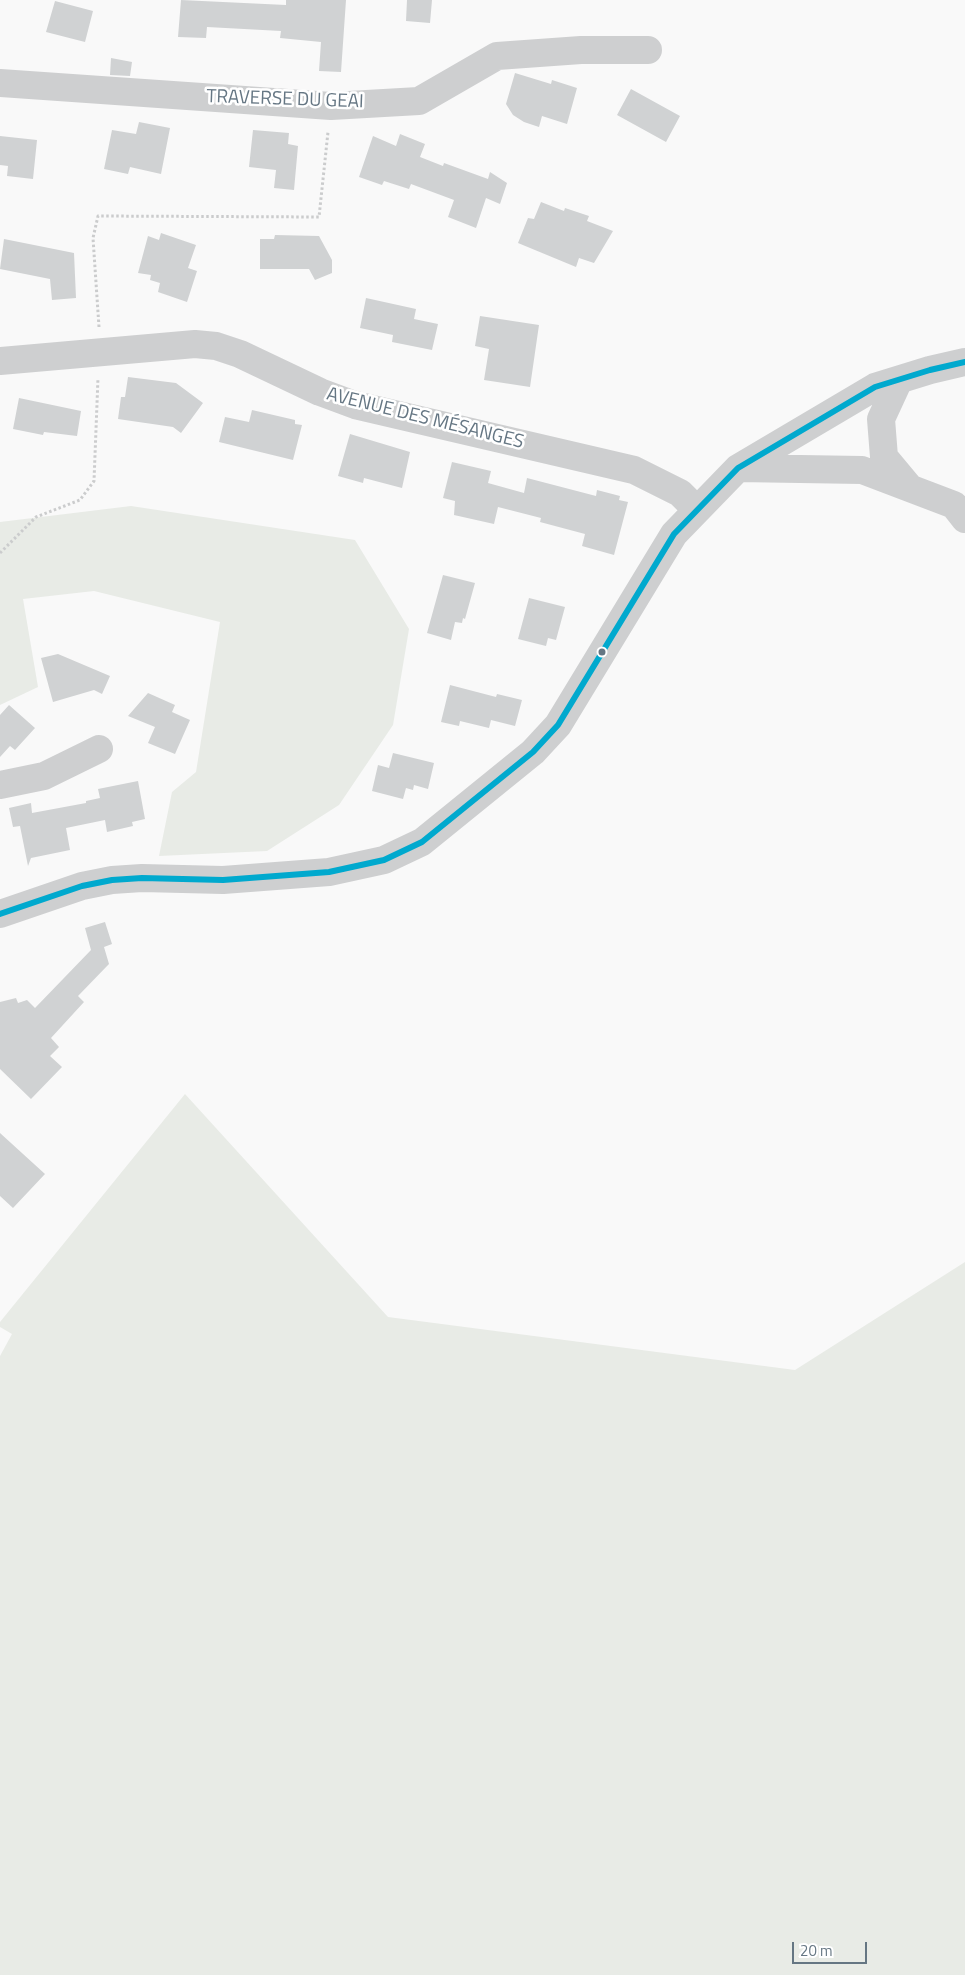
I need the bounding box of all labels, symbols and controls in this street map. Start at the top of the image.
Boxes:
street label: TRAVERSE DU GEAI [206,86,364,114]
street label: AVENUE DES MÉSANGES [324,383,526,455]
unlabelled marker [597,647,607,657]
scale bar [795,1932,870,1964]
text: 20 m [800,1939,833,1962]

